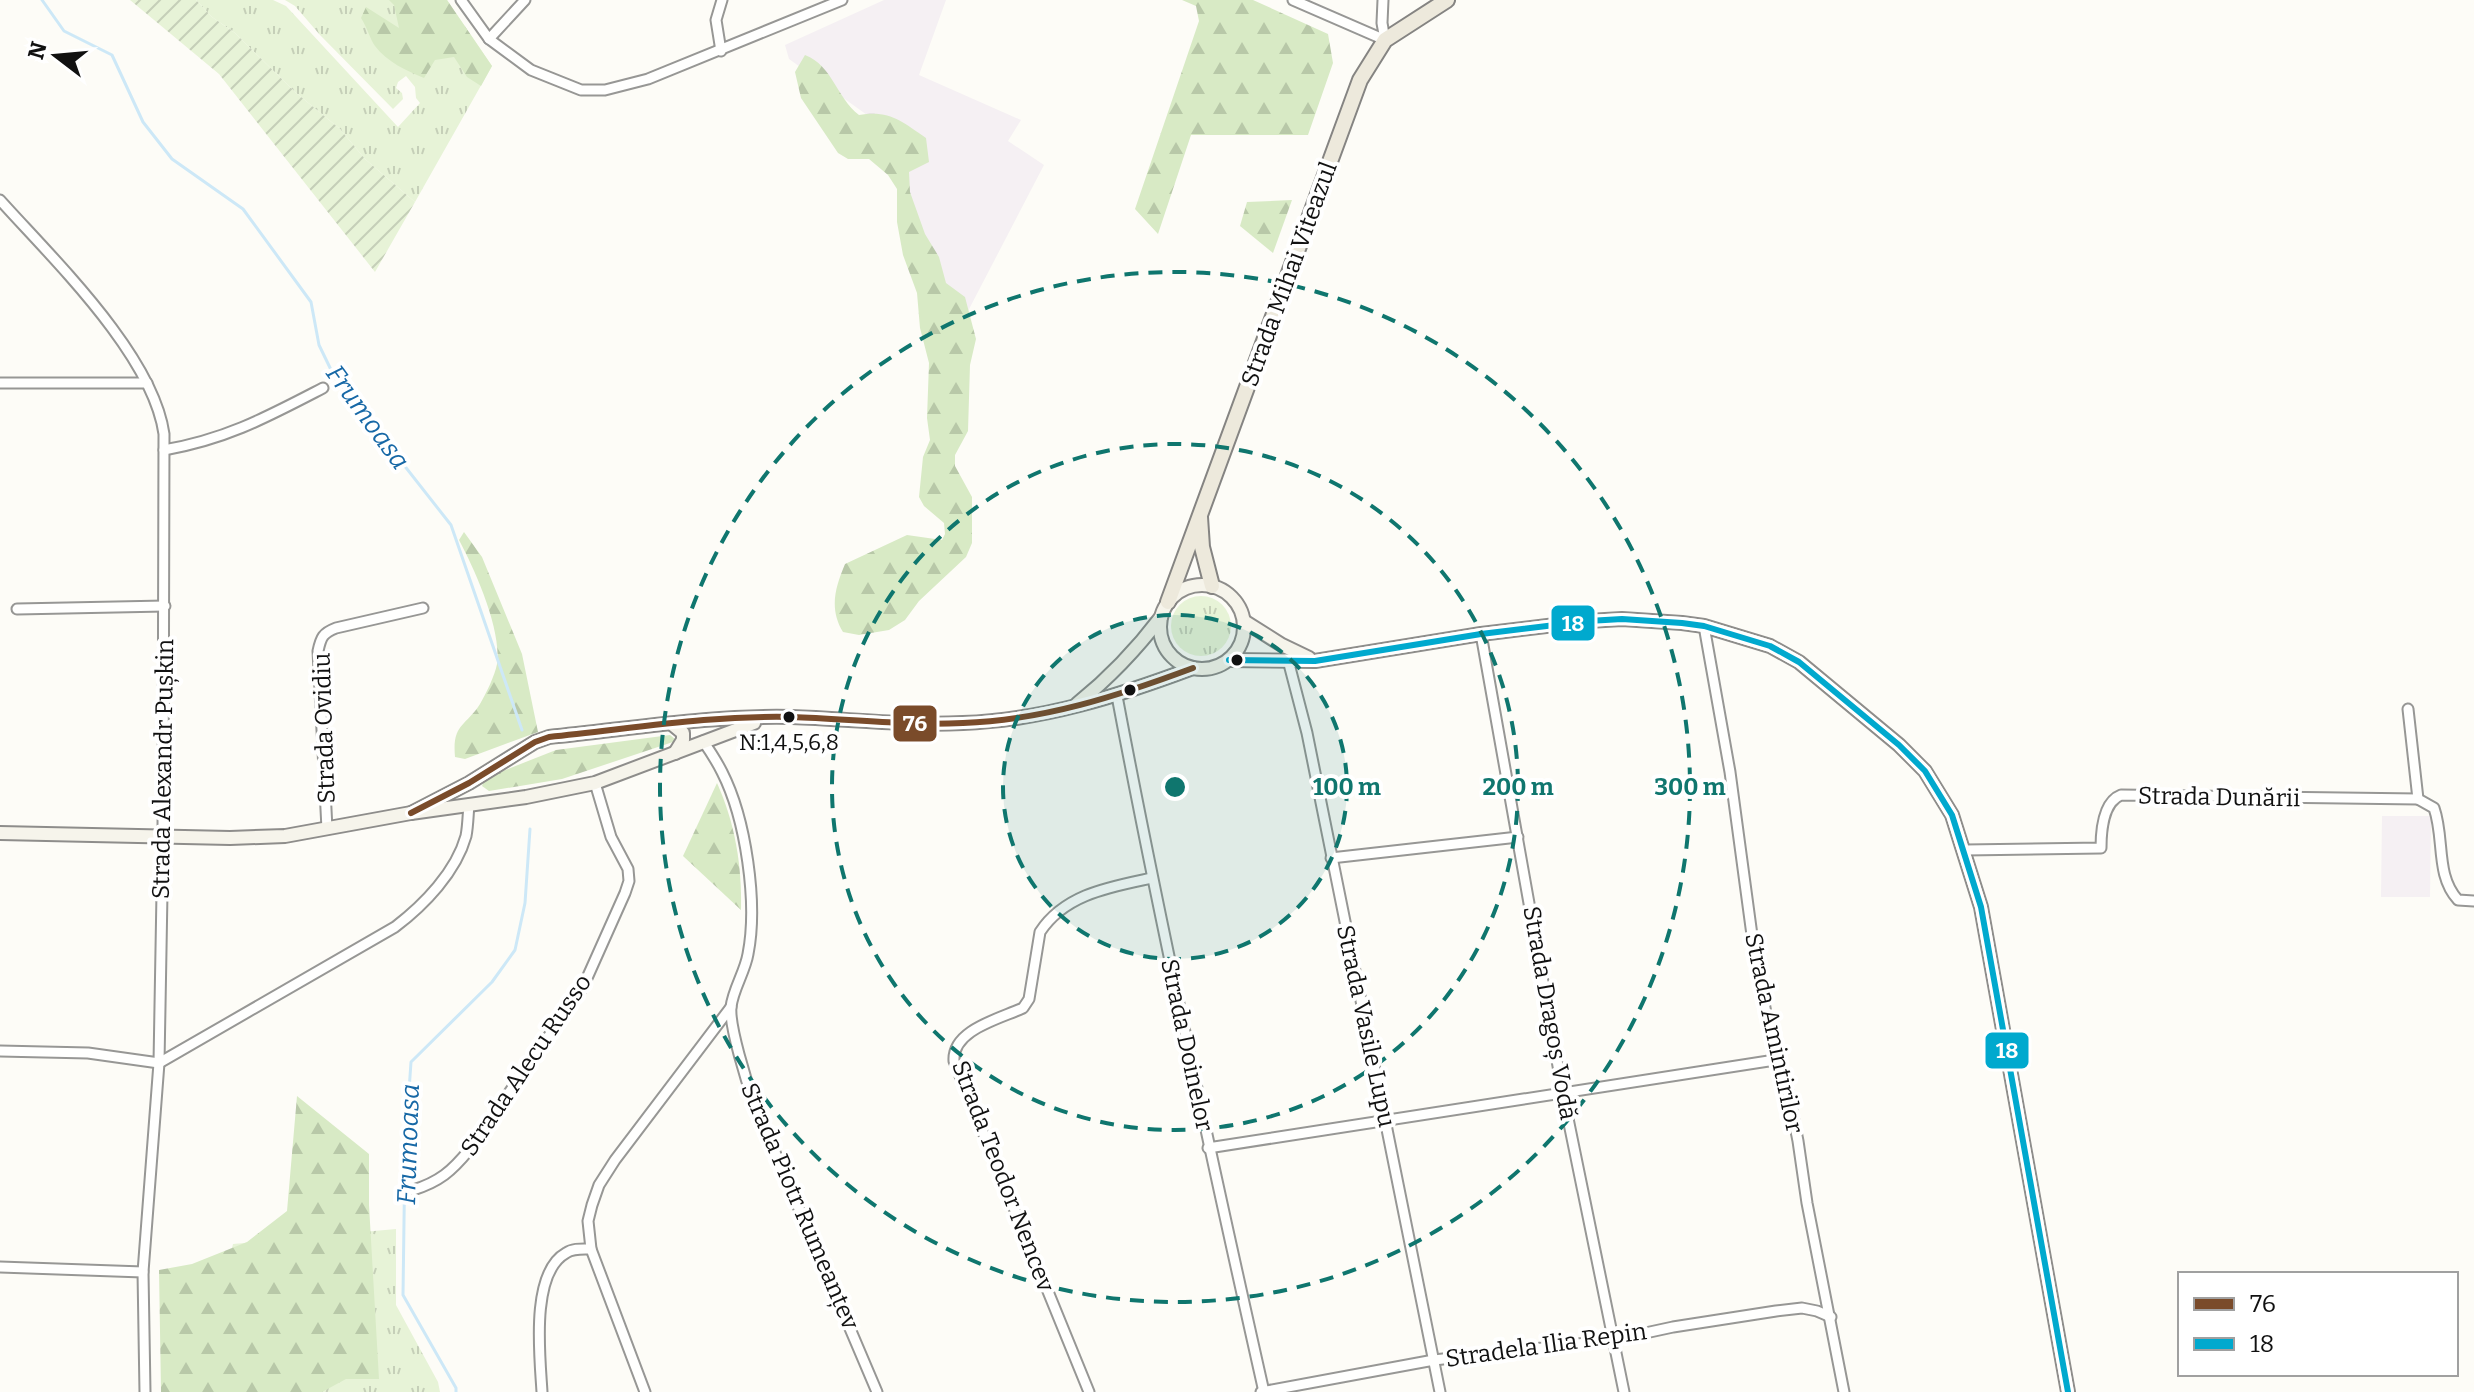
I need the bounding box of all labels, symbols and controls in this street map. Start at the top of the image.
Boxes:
north arrow [16,16,96,96]
text: N [22,39,53,63]
street label: Strada Mihai Viteazul [1235,158,1343,390]
water label: Frumoasa [319,359,416,475]
line badge: 18 [1550,604,1596,642]
text: 18 [1562,610,1584,637]
street label: Strada Alexandr Pușkin [147,639,180,899]
street label: Strada Ovidiu [307,652,341,804]
unlabelled marker [1229,652,1245,668]
unlabelled marker [1122,682,1138,698]
line badge: 76 [892,704,938,743]
marker: N:1,4,5,6,8 [781,709,797,725]
text: 76 [903,710,927,737]
place label: N:1,4,5,6,8 [739,729,839,756]
centre of rings [1161,773,1189,801]
text: 100 m [1313,773,1381,801]
text: 200 m [1482,773,1554,801]
text: 300 m [1654,773,1726,801]
street label: Strada Dunării [2138,782,2300,812]
street label: Strada Dragoș Vodă [1516,904,1583,1122]
street label: Strada Vasile Lupu [1331,922,1401,1130]
street label: Strada Amintirilor [1739,930,1809,1136]
street label: Strada Doinelor [1155,956,1219,1134]
street label: Strada Alecu Russo [455,969,597,1161]
line badge: 18 [1984,1031,2030,1070]
text: 18 [1996,1037,2018,1064]
street label: Strada Teodor Nencev [946,1057,1060,1296]
street label: Strada Piotr Rumeanțev [734,1079,865,1334]
water label: Frumoasa [391,1083,426,1205]
legend [2178,1272,2458,1376]
text: 76 [2250,1290,2276,1318]
street label: Stradela Ilia Repin [1444,1317,1648,1373]
text: 18 [2250,1330,2274,1358]

